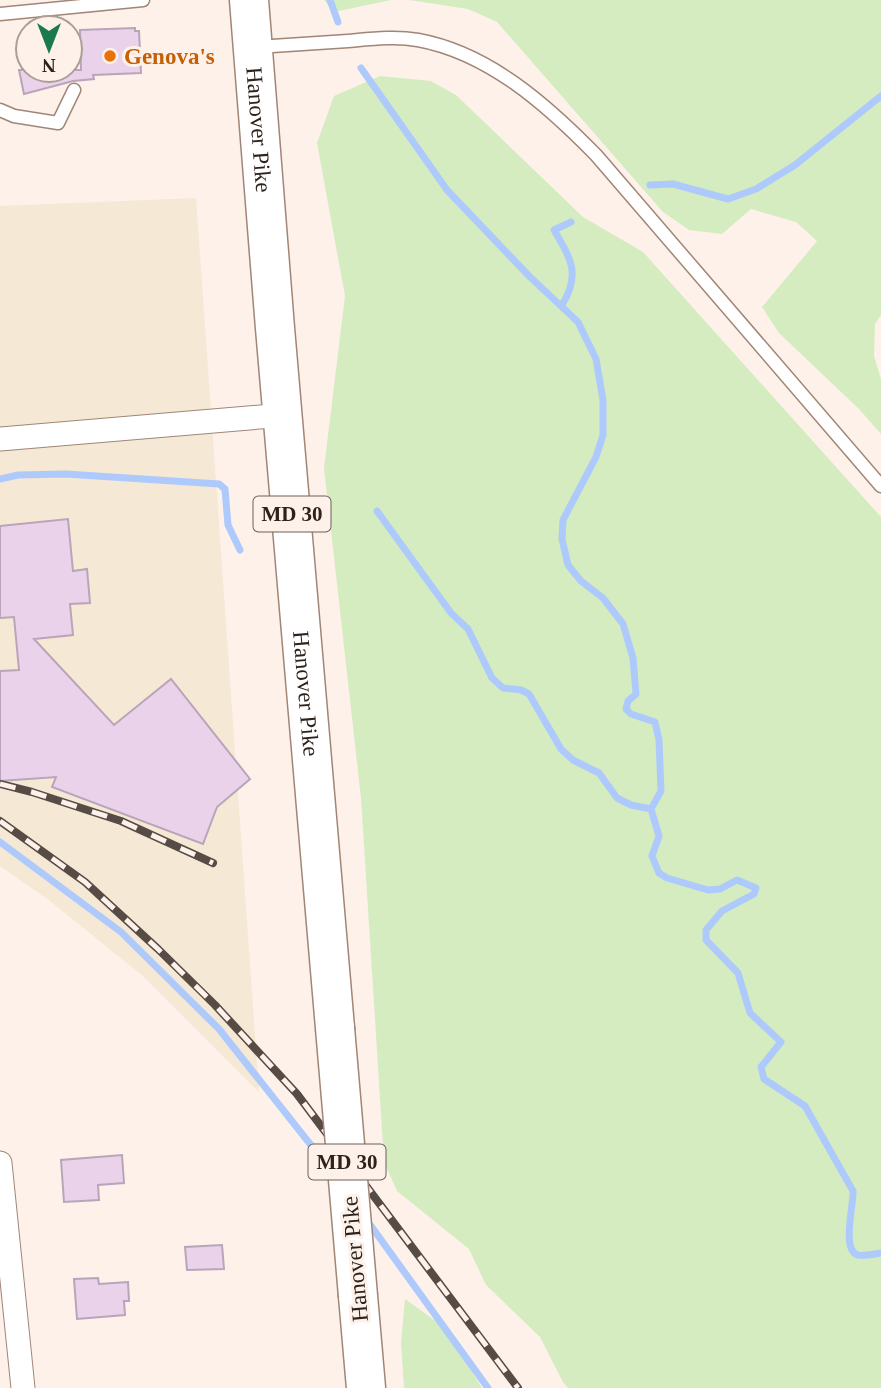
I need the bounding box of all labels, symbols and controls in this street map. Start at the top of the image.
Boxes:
north arrow [14,14,84,84]
place label: Genova's [124,44,215,69]
marker: Genova's [102,48,118,64]
text: N [42,55,56,76]
street label: Hanover Pike [242,66,277,193]
road number: MD 30 [254,496,330,532]
street label: Hanover Pike [289,630,324,757]
road number: MD 30 [308,1144,386,1180]
street label: Hanover Pike [337,1195,373,1323]

